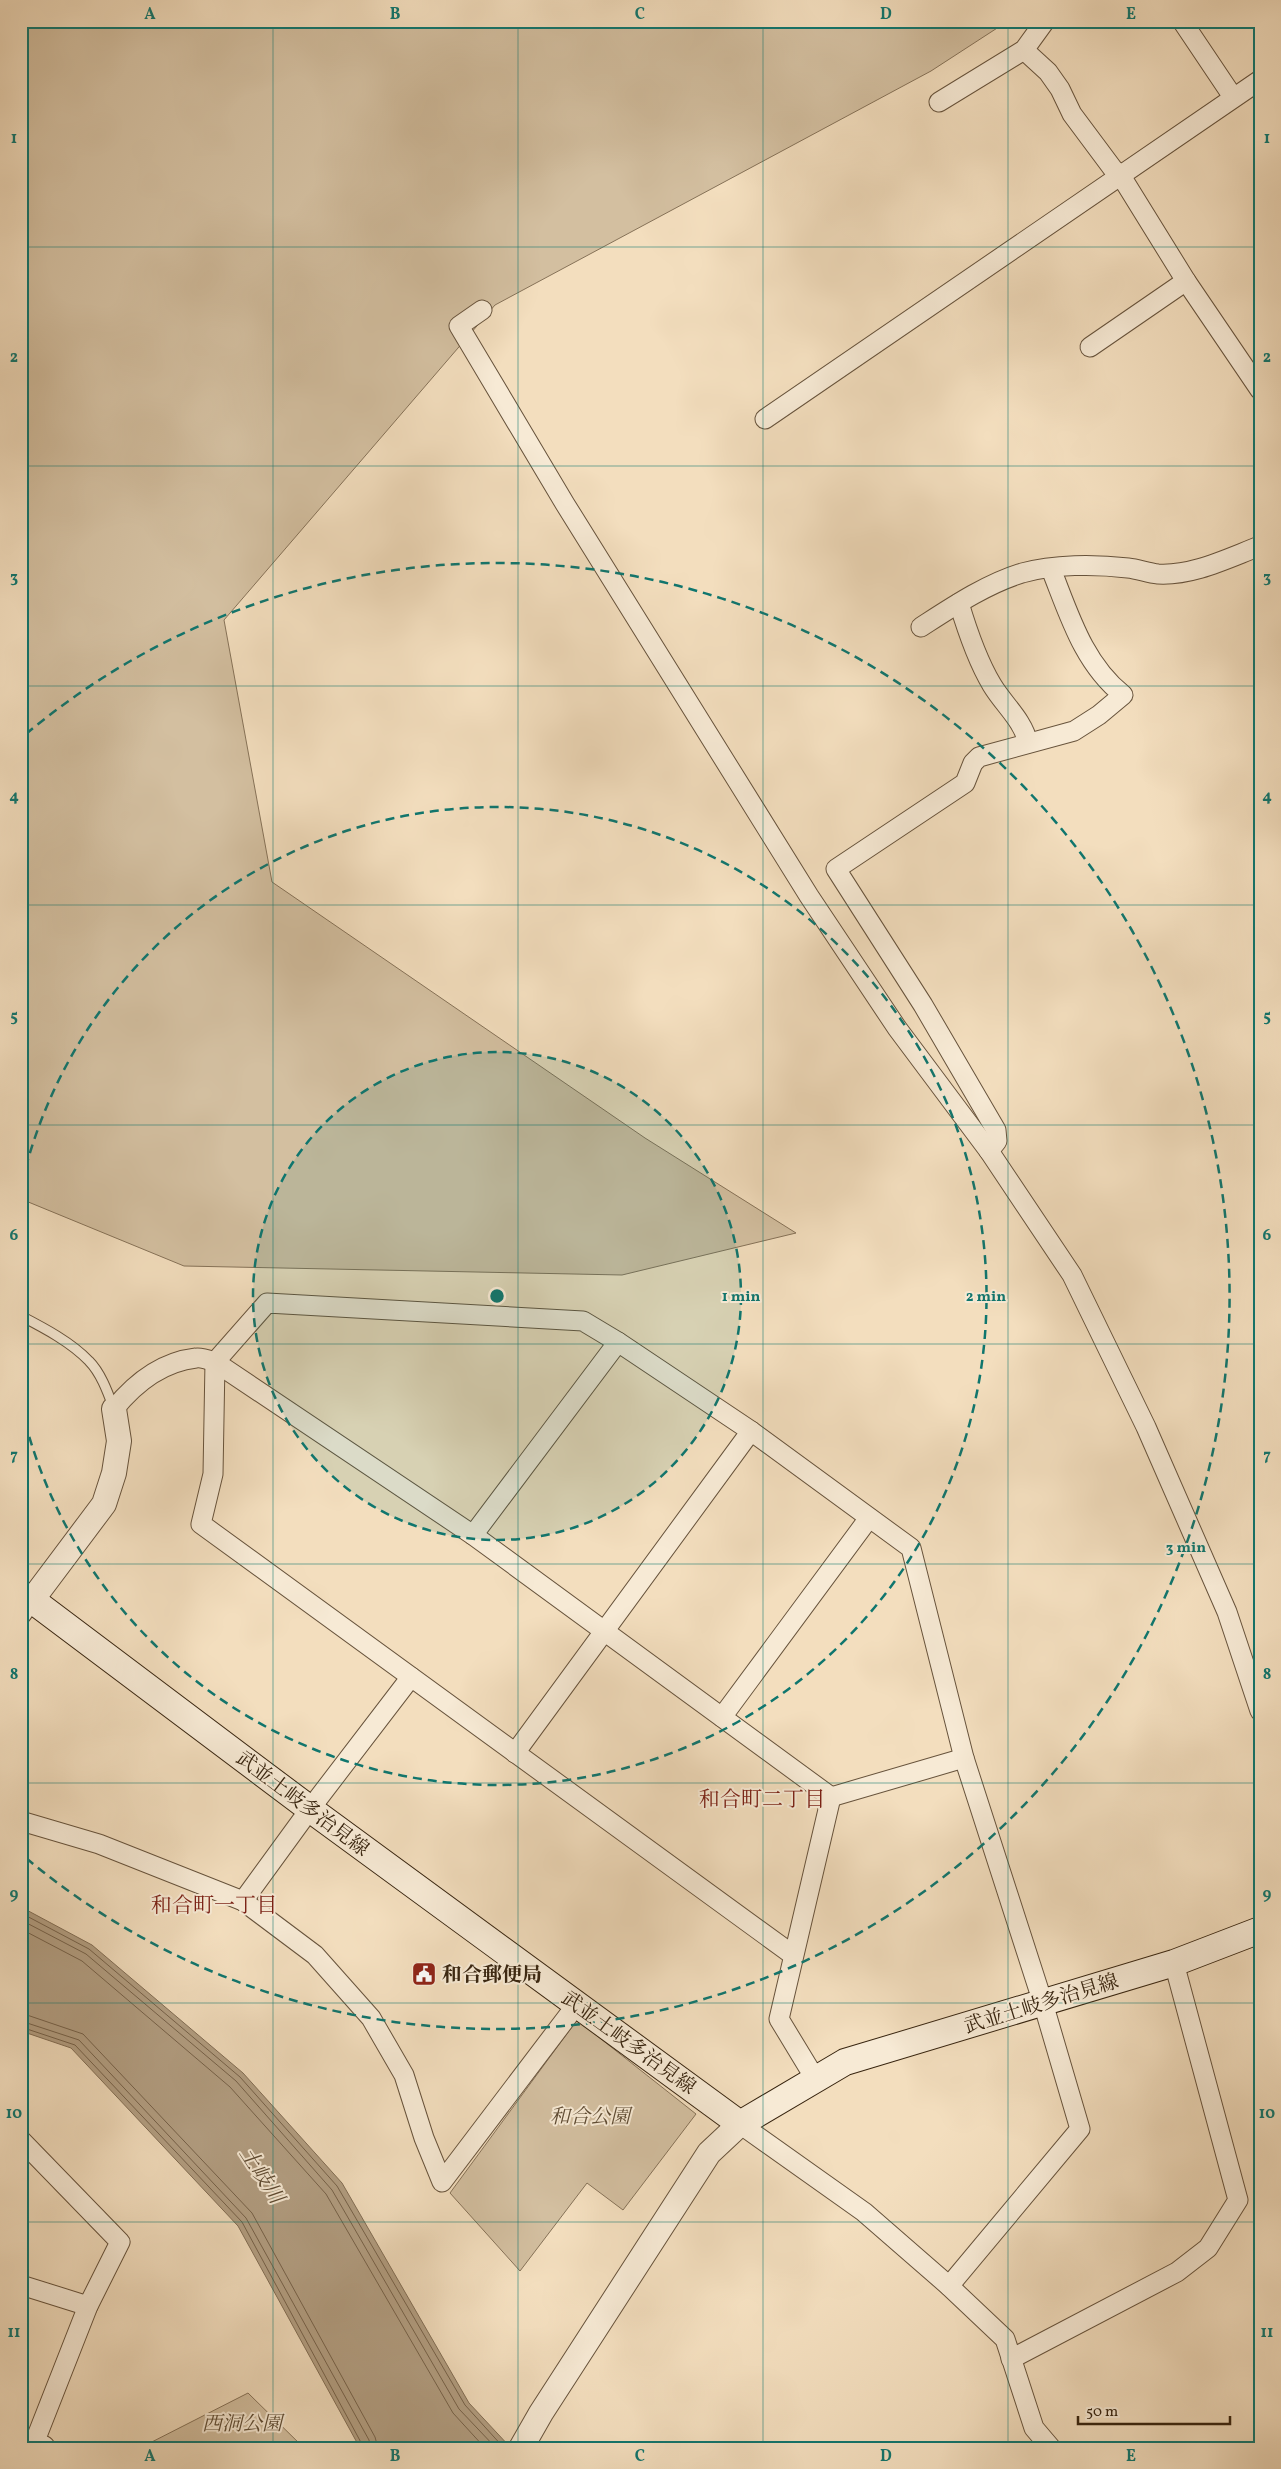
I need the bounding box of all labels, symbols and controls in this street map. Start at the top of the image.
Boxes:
text: A [144,4,156,26]
text: B [390,4,401,26]
text: C [635,4,645,26]
text: D [880,4,892,26]
text: E [1126,4,1136,26]
text: 1 [11,128,17,150]
text: 1 [1264,128,1270,150]
text: 2 [10,347,18,369]
text: 2 [1263,347,1271,369]
text: 3 [10,567,18,589]
text: 3 [1263,567,1271,589]
text: 4 [9,786,19,808]
text: 4 [1262,786,1272,808]
text: 5 [10,1006,18,1028]
text: 5 [1263,1006,1271,1028]
text: 6 [10,1225,19,1247]
text: 6 [1263,1225,1272,1247]
centre of rings [488,1287,506,1305]
text: 1 min [722,1287,760,1308]
text: 2 min [966,1287,1006,1308]
text: 7 [10,1445,18,1467]
text: 7 [1263,1445,1271,1467]
text: 3 min [1166,1538,1206,1559]
text: 8 [10,1664,18,1686]
text: 8 [1263,1664,1271,1686]
street label: 武並土岐多治見線 [229,1745,374,1864]
district label: 和合町二丁目 [699,1786,825,1815]
text: 9 [10,1884,19,1906]
text: 9 [1263,1884,1272,1906]
district label: 和合町一丁目 [151,1892,277,1921]
public building icon: 和合郵便局 [411,1961,437,1987]
place label: 和合郵便局 [442,1962,542,1990]
street label: 武並土岐多治見線 [961,1968,1122,2042]
street label: 武並土岐多治見線 [555,1985,701,2102]
text: 10 [6,2103,22,2125]
text: 10 [1259,2103,1275,2125]
park label: 和合公園 [550,2104,633,2132]
water label: 土岐川 [231,2142,291,2212]
text: 11 [8,2322,20,2344]
text: 11 [1261,2322,1273,2344]
scale bar [1078,2394,1231,2426]
text: 50 m [1086,2402,1118,2423]
park label: 西洞公園 [202,2411,285,2439]
text: A [144,2446,156,2468]
text: B [390,2446,401,2468]
text: C [635,2446,645,2468]
text: D [880,2446,892,2468]
text: E [1126,2446,1136,2468]

